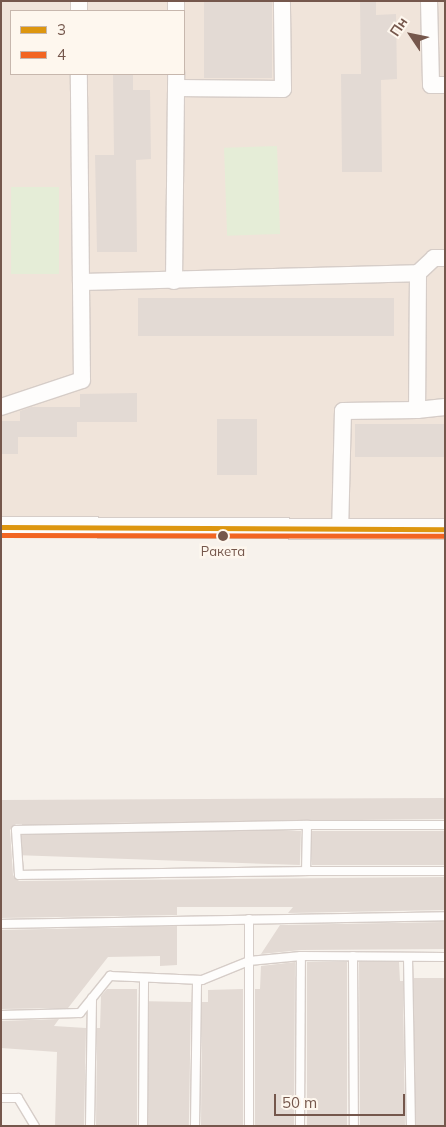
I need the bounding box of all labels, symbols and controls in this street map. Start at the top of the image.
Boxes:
legend [10,10,185,75]
north arrow [386,10,436,60]
text: Пн [386,14,411,40]
text: 3 [57,20,66,39]
text: 4 [57,45,66,64]
marker: Ракета [218,531,228,541]
place label: Ракета [201,543,245,559]
scale bar [276,1084,407,1116]
text: 50 m [282,1093,317,1112]

